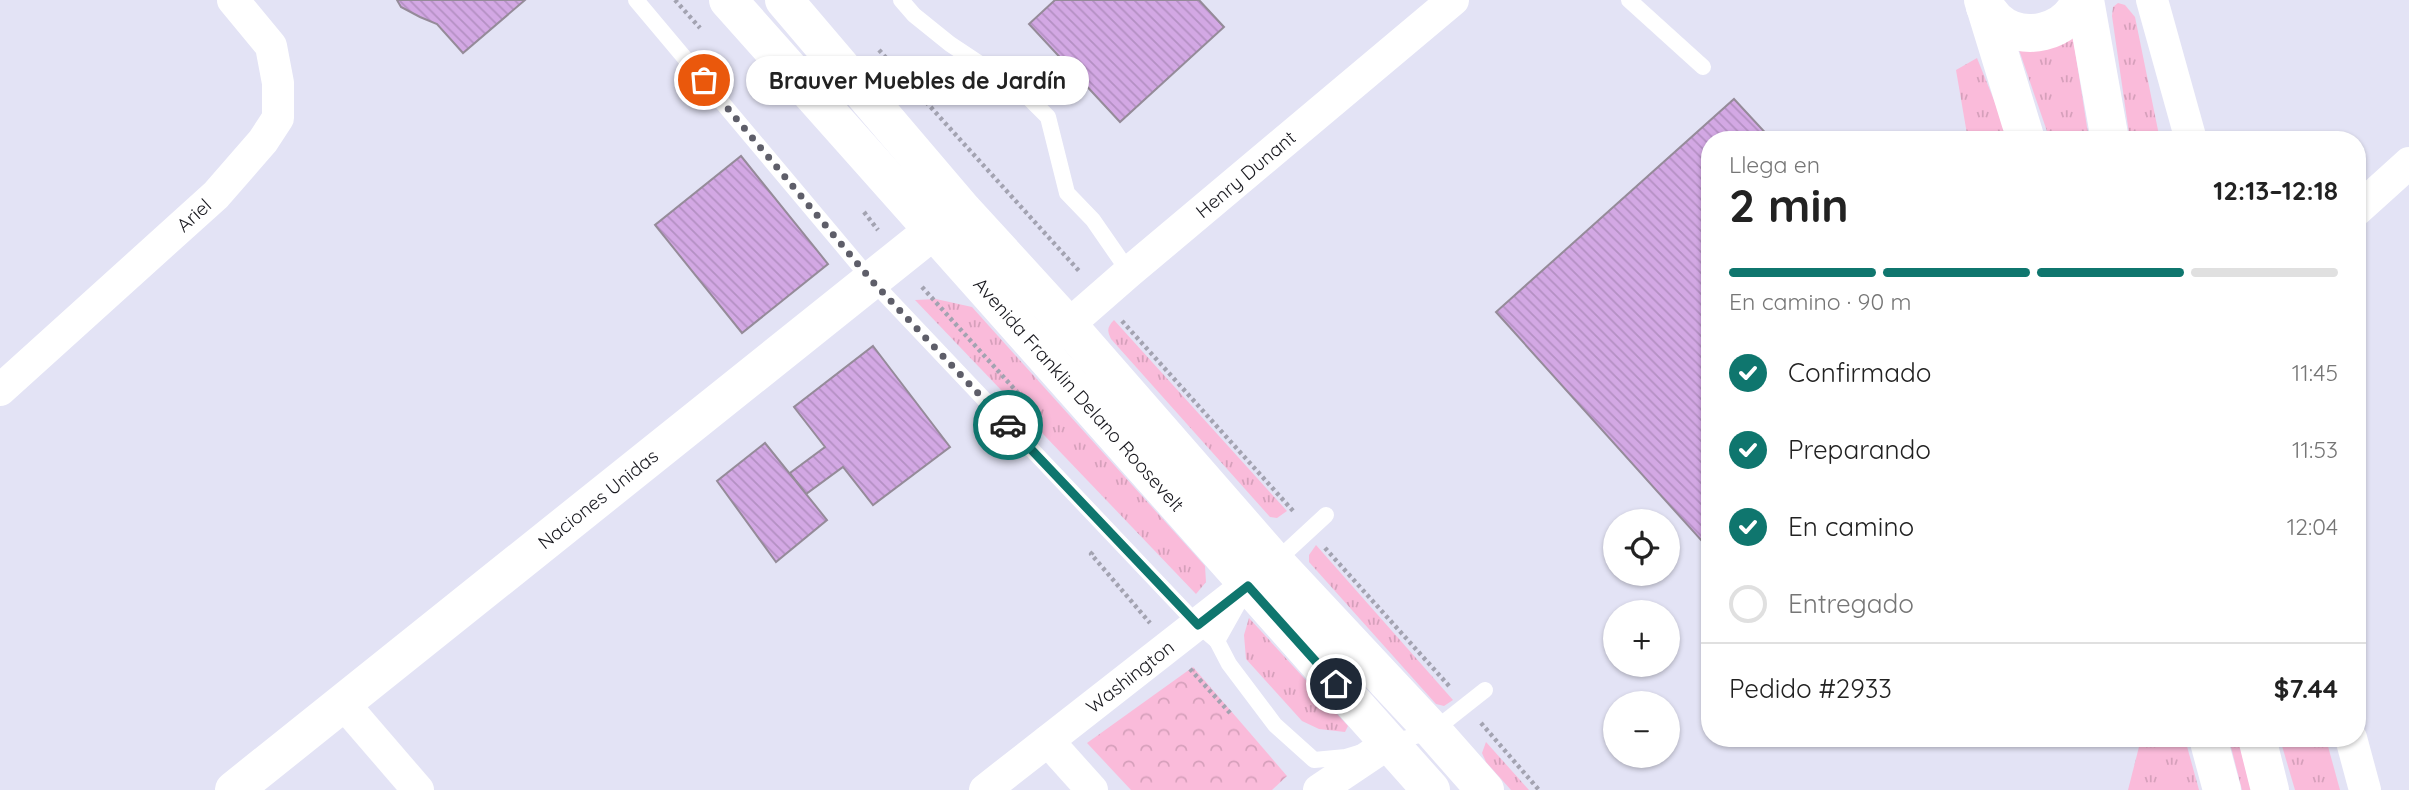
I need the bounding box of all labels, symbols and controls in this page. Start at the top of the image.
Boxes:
pin [674,50,734,110]
callout: Brauver Muebles de Jardín [746,56,1089,104]
icon: bag [685,61,723,99]
text: Brauver Muebles de Jardín [769,66,1066,95]
street label: Henry Dunant [1191,125,1300,223]
text: Llega en [1729,150,1820,179]
text: 12:13–12:18 [2213,174,2338,207]
text: 2 min [1729,176,1849,234]
street label: Ariel [171,193,216,237]
street label: Avenida Franklin Delano Roosevelt [969,272,1189,517]
text: En camino · 90 m [1729,287,1911,316]
icon: check [1729,354,1767,392]
text: Confirmado [1788,356,1932,389]
text: 11:45 [2292,358,2338,387]
courier [973,390,1043,460]
icon: car [989,406,1027,444]
icon: check [1729,431,1767,469]
text: Preparando [1788,433,1931,466]
text: 11:53 [2292,435,2338,464]
street label: Naciones Unidas [533,443,663,554]
icon: check [1729,508,1767,546]
map controls [1603,509,1680,768]
button: locate [1603,509,1680,586]
text: En camino [1788,510,1914,543]
text: 12:04 [2287,512,2338,541]
text: Entregado [1788,587,1914,620]
button: + [1603,600,1680,677]
street label: Washington [1081,635,1179,718]
pin [1306,654,1366,714]
icon: home [1317,665,1355,703]
text: Pedido #2933 [1729,672,1892,705]
text: $7.44 [2274,672,2338,705]
button: − [1603,691,1680,768]

